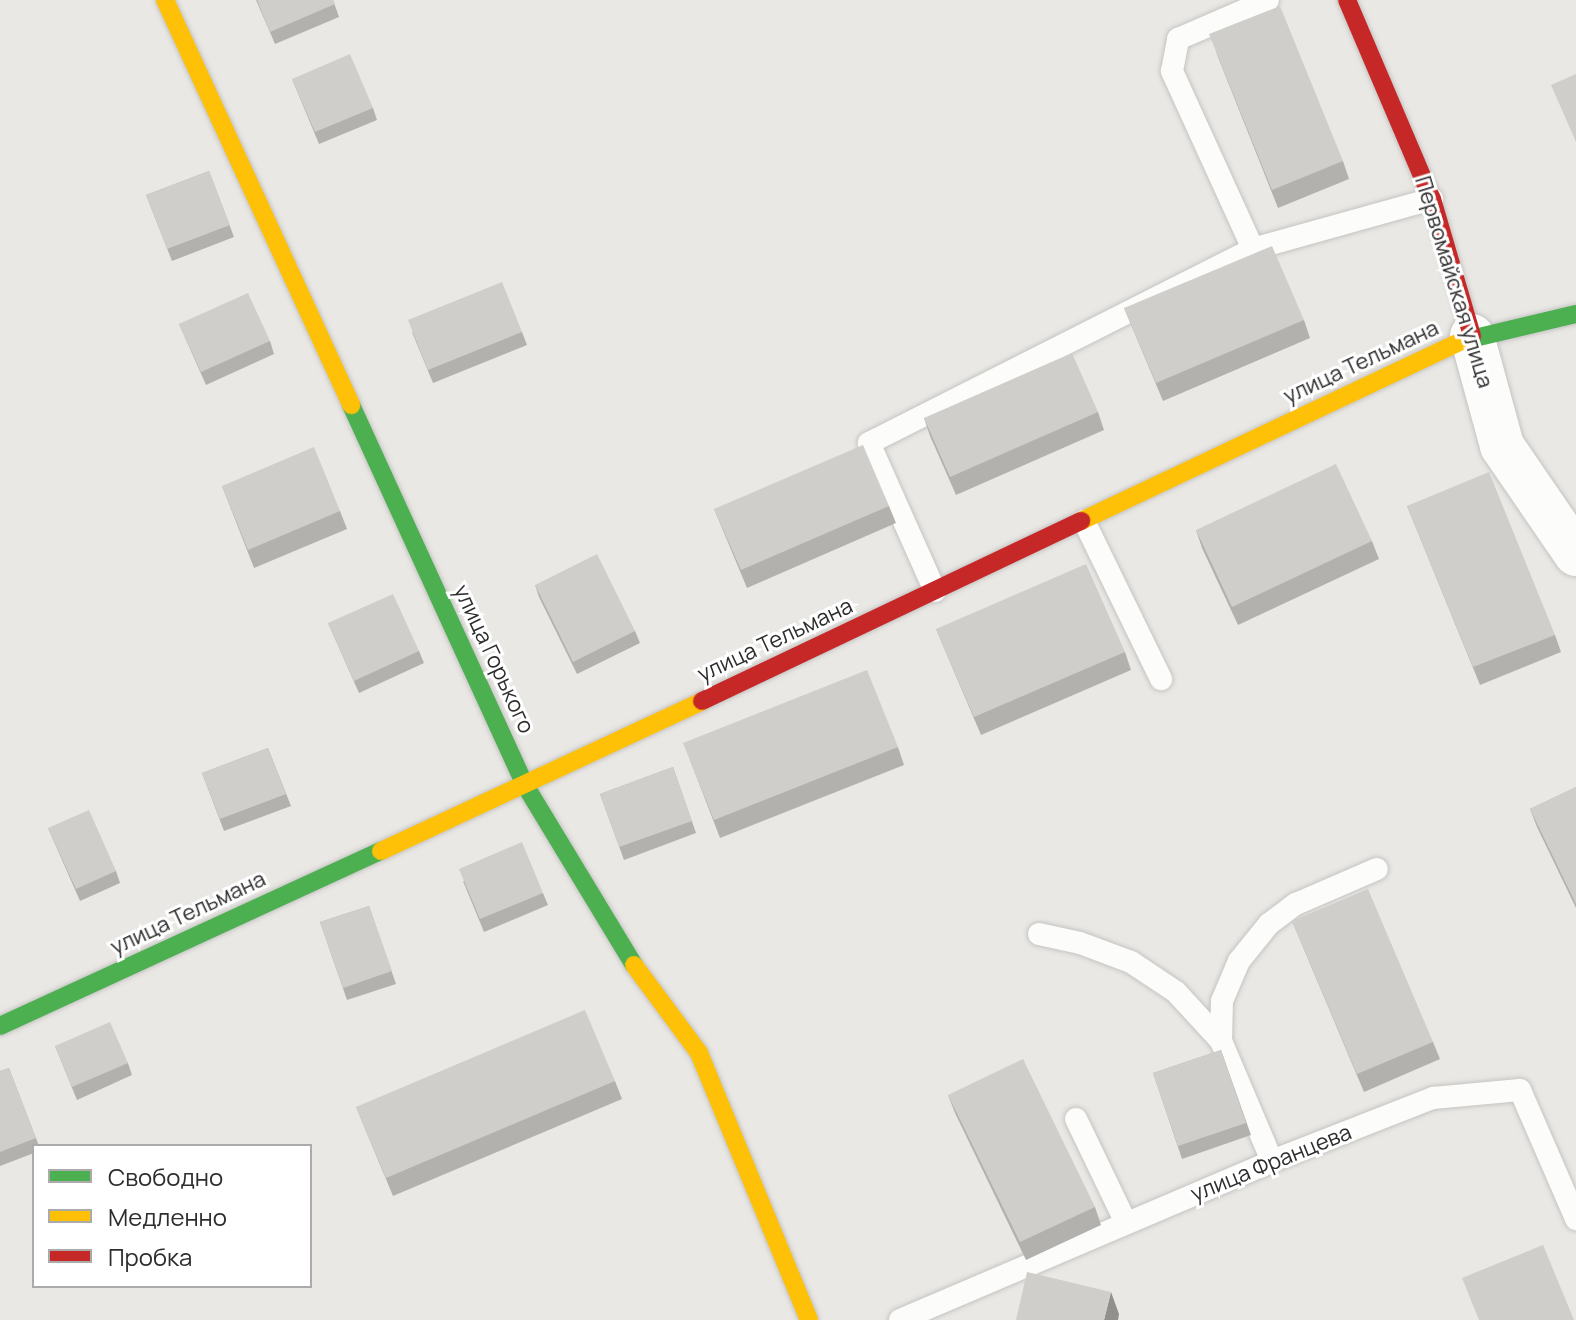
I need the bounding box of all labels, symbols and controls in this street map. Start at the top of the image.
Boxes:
street label: Первомайская улица [1409,173,1499,391]
street label: улица Тельмана [1279,315,1443,409]
street label: улица Горького [448,580,540,738]
street label: улица Тельмана [693,593,857,687]
street label: улица Тельмана [106,866,270,960]
street label: улица Францева [1187,1119,1355,1207]
legend [32,1144,312,1288]
text: Свободно [108,1160,223,1193]
text: Медленно [108,1200,227,1233]
text: Пробка [108,1240,192,1273]

